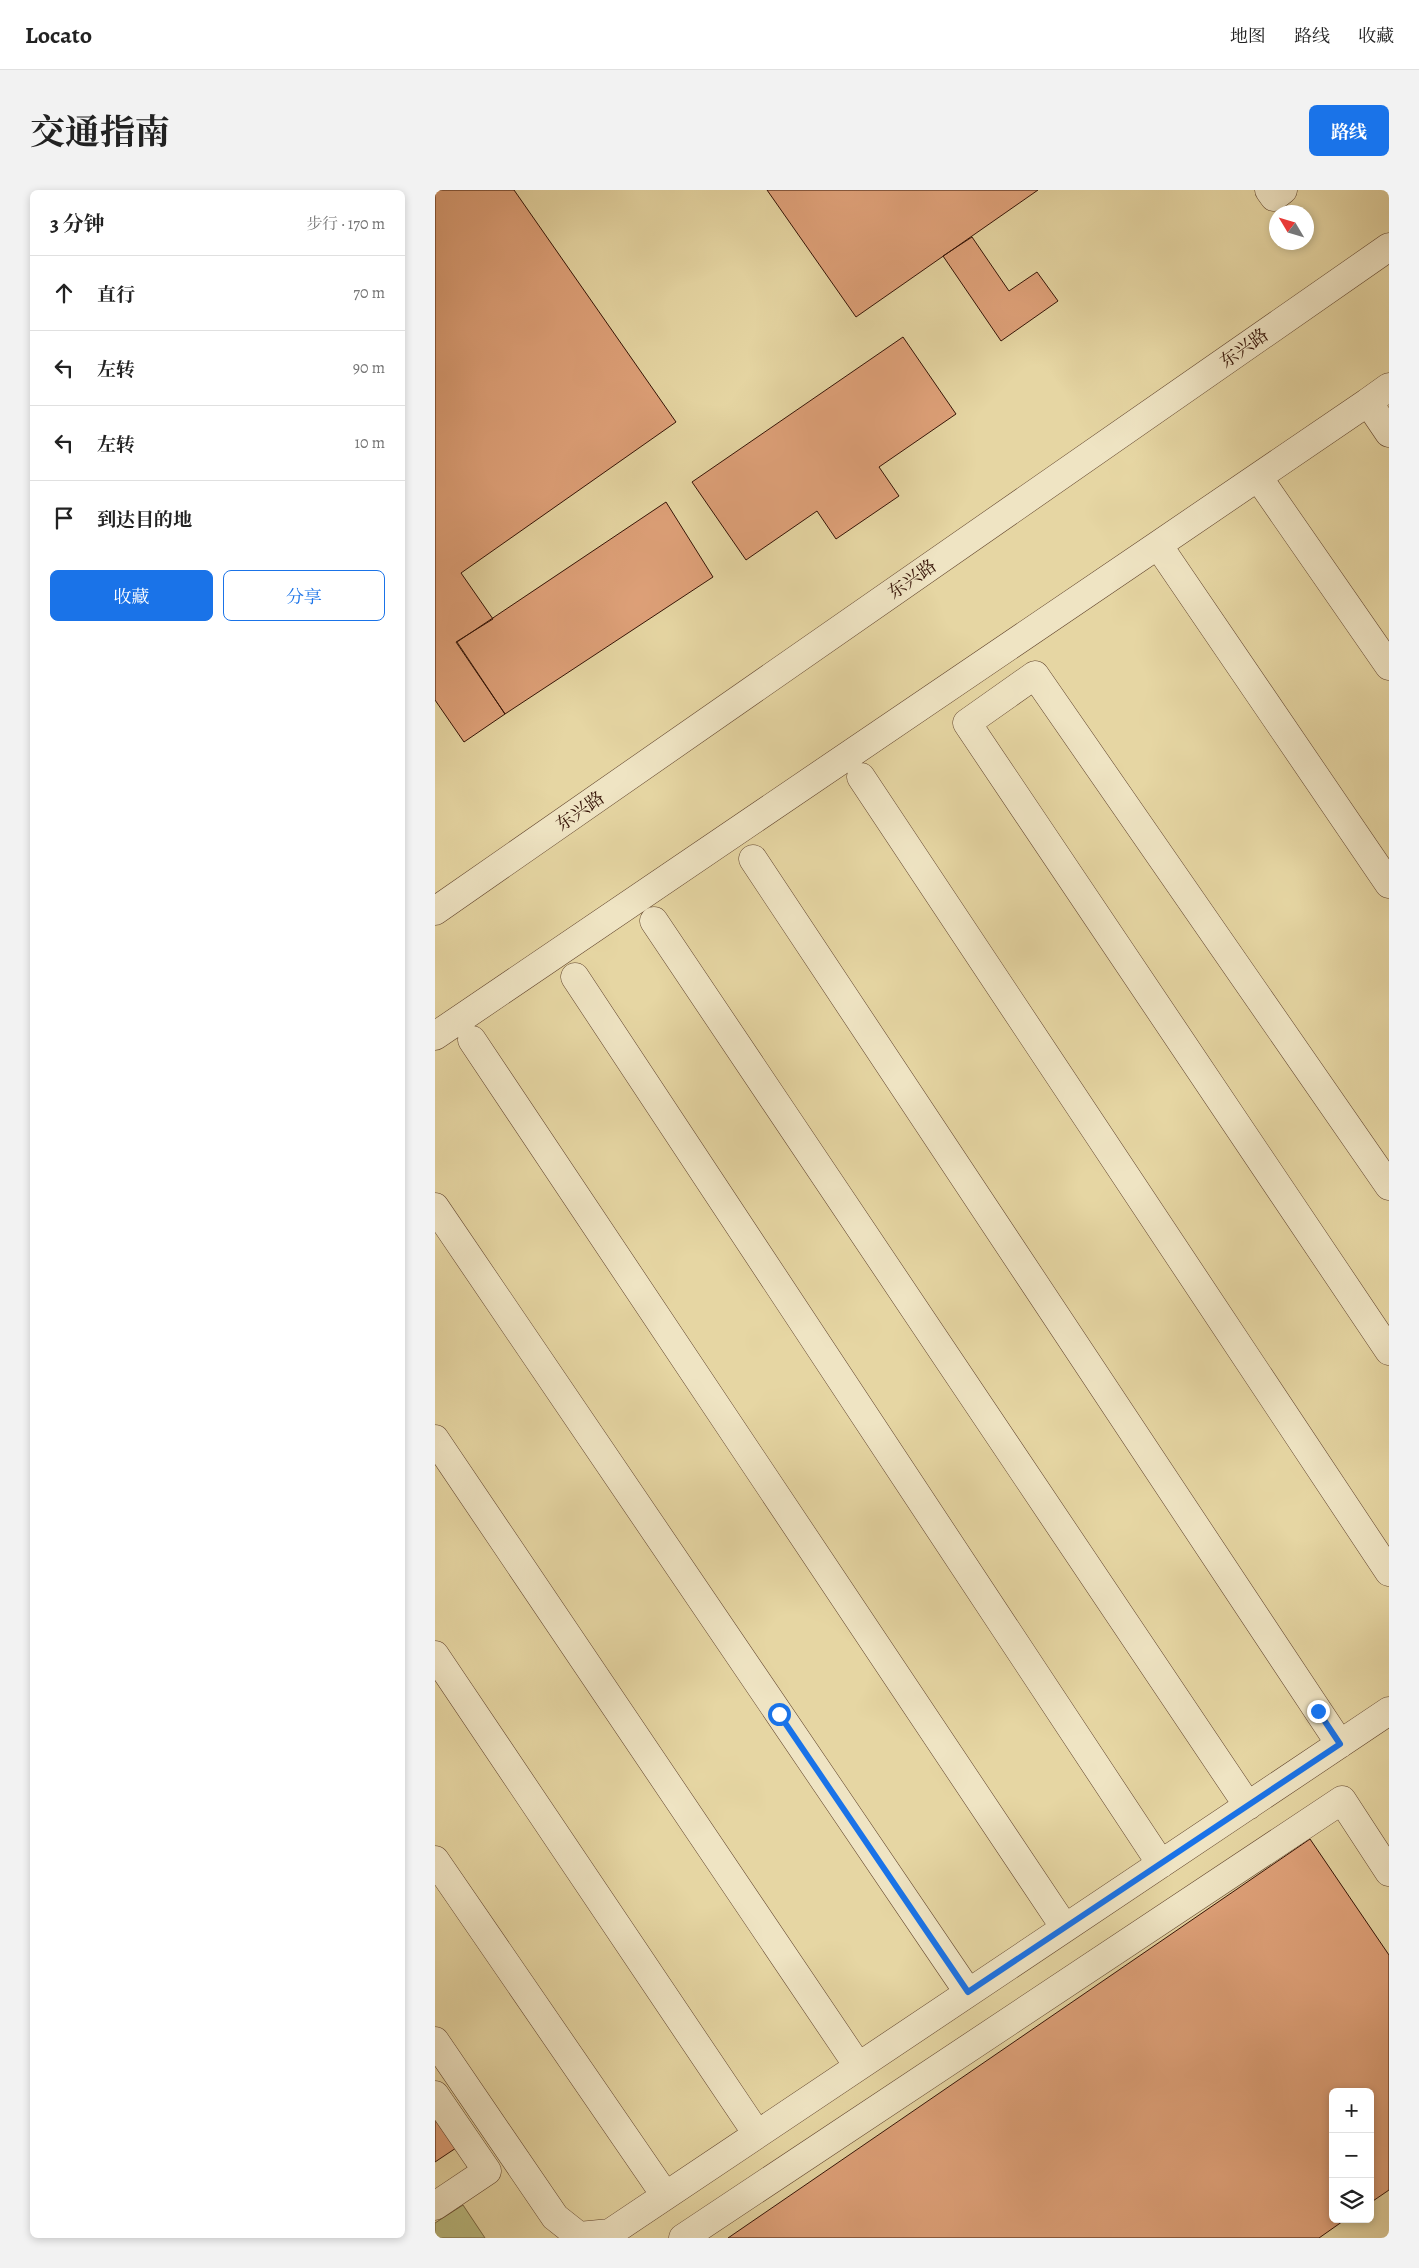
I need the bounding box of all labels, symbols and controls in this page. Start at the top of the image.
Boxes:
text: Locato [25,19,92,51]
text: 地图 [1230,24,1266,48]
text: 路线 [1294,24,1330,48]
text: 收藏 [1358,24,1394,48]
button: 路线 [1309,105,1389,156]
text: 交通指南 [30,108,170,156]
north arrow [1269,205,1314,250]
text: 3 分钟 [50,210,105,238]
text: 步行 · 170 m [306,213,385,235]
icon: ahead [50,279,78,307]
text: 直行 [97,282,135,308]
text: 70 m [353,282,385,304]
street label: 东兴路 [1215,323,1273,373]
icon: left [50,354,78,382]
text: 左转 [97,357,135,383]
text: 90 m [353,357,385,379]
icon: left [50,429,78,457]
text: 左转 [97,432,135,458]
text: 10 m [355,432,385,454]
icon: arrive [50,504,78,532]
text: 到达目的地 [97,507,192,533]
street label: 东兴路 [883,554,941,604]
button: 收藏 [50,570,213,621]
button: 分享 [223,570,385,621]
street label: 东兴路 [551,786,609,836]
route end [1307,1700,1330,1723]
route start [768,1703,791,1726]
map controls [1329,2088,1374,2223]
button: + [1329,2088,1374,2133]
button: − [1329,2133,1374,2178]
button: layers [1329,2178,1374,2223]

